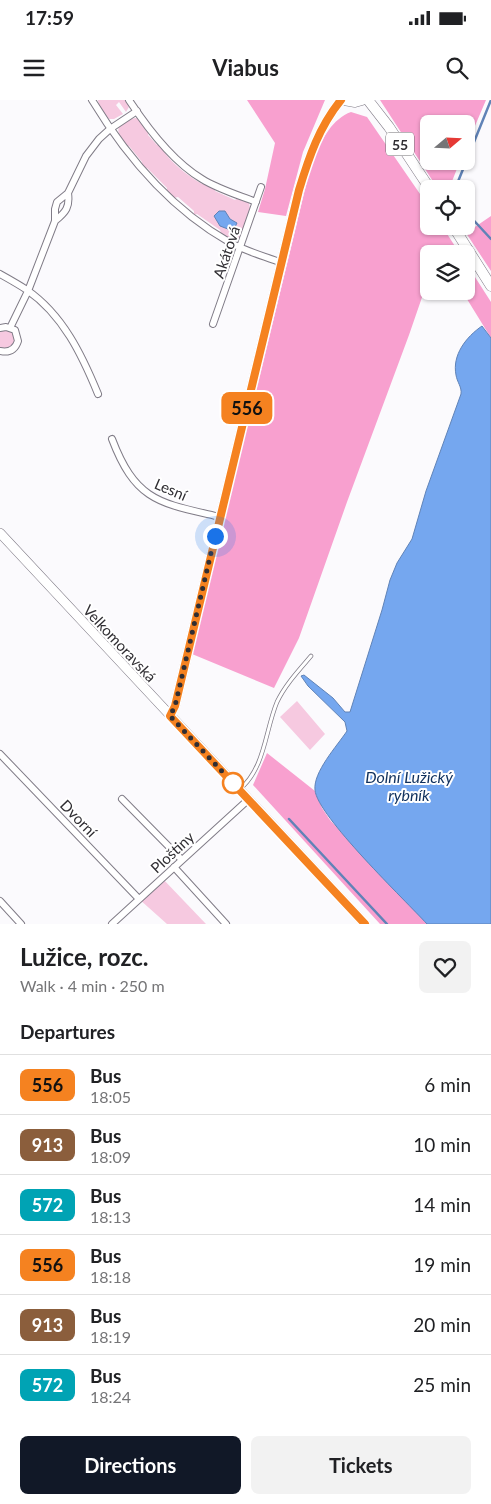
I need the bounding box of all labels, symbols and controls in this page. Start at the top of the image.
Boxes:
text: 17:59 [25,6,74,29]
icon: menu [20,54,48,82]
text: Viabus [212,54,279,81]
icon: search [443,54,471,82]
north arrow [420,115,475,170]
map controls [420,115,475,300]
road number: 55 [386,133,414,156]
button: locate [420,180,475,235]
street label: Akátová [209,224,243,280]
button: layers [420,245,475,300]
line badge: 556 [218,392,276,424]
text: 556 [231,397,263,419]
street label: Lesní [152,474,191,504]
your location [203,524,228,549]
street label: Velkomoravská [80,601,160,685]
water label: Dolní Lužický rybník [365,767,453,804]
unlabelled marker [222,772,244,794]
street label: Dvorní [57,796,102,841]
street label: Ploštiny [147,827,198,877]
button: heart [419,941,471,993]
text: Lužice, rozc. [20,942,149,971]
text: Walk · 4 min · 250 m [20,976,165,995]
text: Departures [20,1020,115,1043]
text: Bus [90,1064,121,1087]
text: 6 min [424,1073,471,1096]
text: 556 [32,1074,63,1096]
text: 18:05 [90,1087,131,1106]
text: Bus [90,1124,121,1147]
text: 10 min [413,1133,471,1156]
text: 913 [32,1134,63,1156]
text: 18:09 [90,1147,131,1166]
text: Bus [90,1184,121,1207]
text: 14 min [413,1193,471,1216]
text: 572 [32,1194,63,1216]
text: 18:13 [90,1207,131,1226]
text: Bus [90,1244,121,1267]
text: 19 min [413,1253,471,1276]
text: 556 [32,1254,63,1276]
text: 18:18 [90,1267,131,1286]
text: Bus [90,1304,121,1327]
text: 20 min [413,1313,471,1336]
text: 913 [32,1314,63,1336]
text: 18:19 [90,1327,131,1346]
text: Bus [90,1364,121,1387]
text: 25 min [413,1373,471,1396]
text: 572 [32,1374,63,1396]
text: 18:24 [90,1387,131,1406]
button: Directions [20,1436,241,1494]
button: Tickets [251,1436,471,1494]

